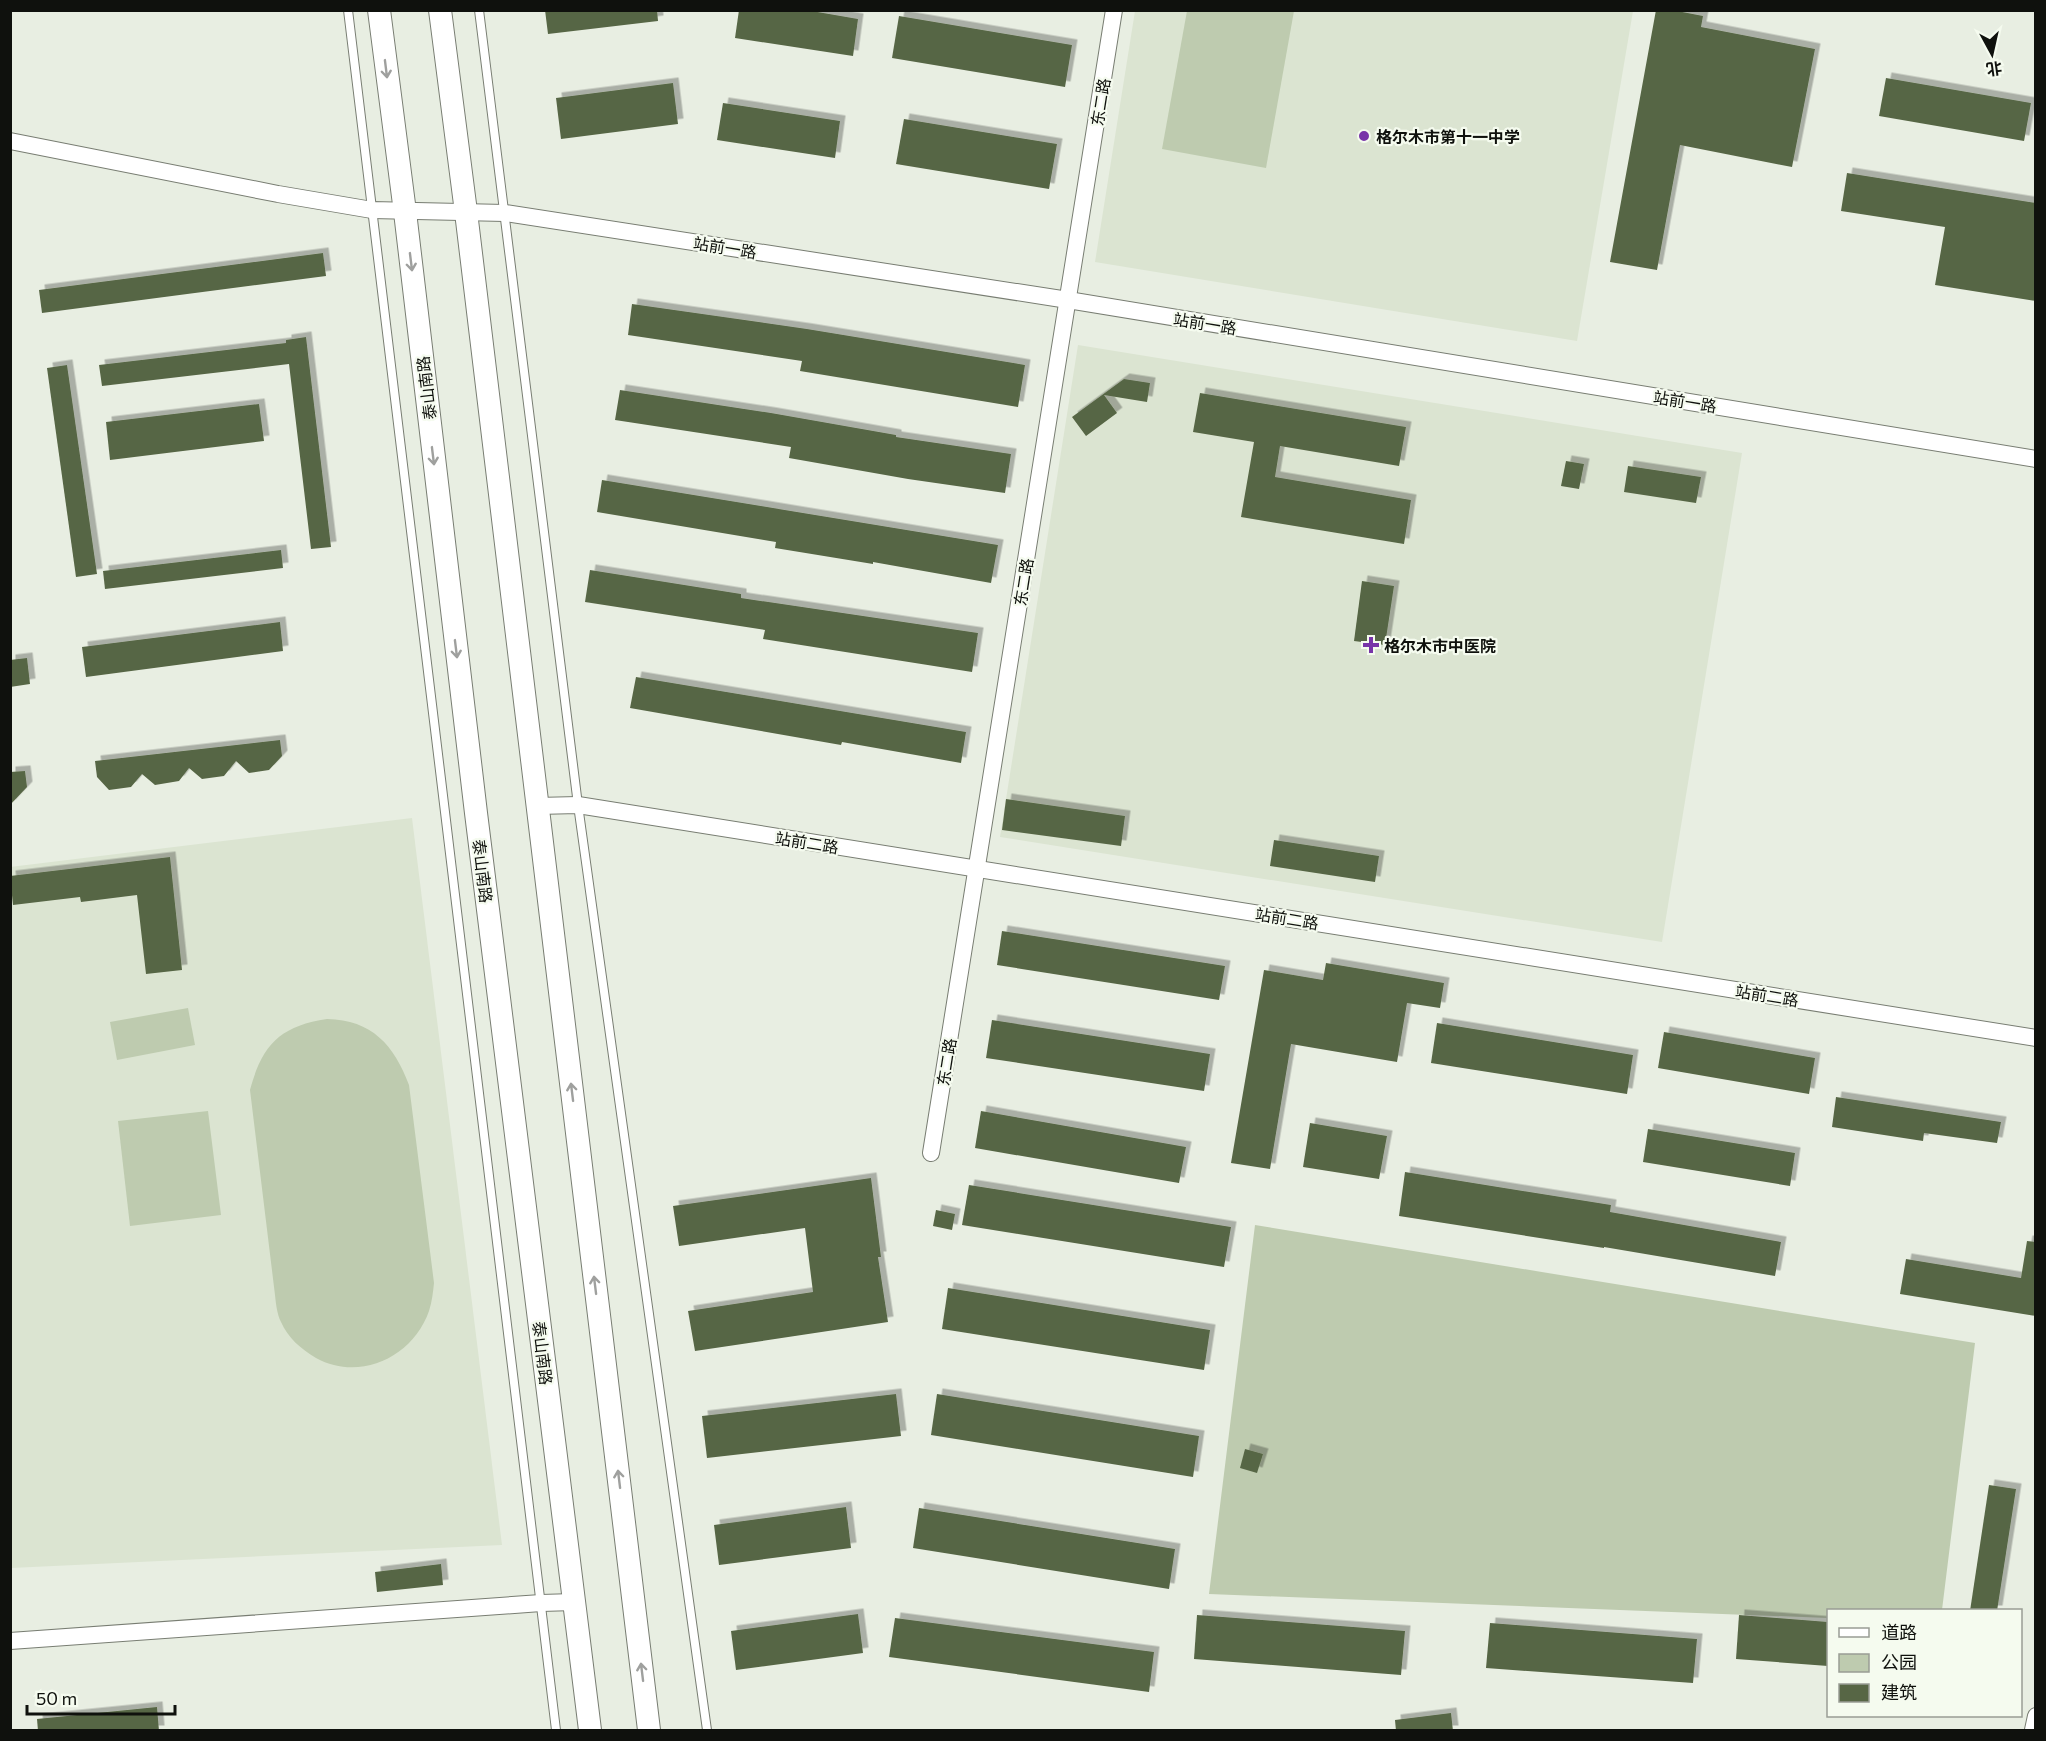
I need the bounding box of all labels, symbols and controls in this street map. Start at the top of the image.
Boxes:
north arrow [1962,24,2022,84]
one-way arrow [381,58,392,78]
text: 北 [1985,59,2003,80]
street label: 东二路 [1087,77,1113,127]
place label: 格尔木市第十一中学 [1376,127,1520,146]
marker: 格尔木市第十一中学 [1357,129,1371,143]
street label: 站前一路 [692,233,758,261]
one-way arrow [405,252,416,271]
street label: 站前一路 [1172,309,1238,337]
street label: 泰山南路 [413,355,439,421]
street label: 站前一路 [1652,387,1718,415]
one-way arrow [428,445,439,465]
street label: 东二路 [1010,557,1036,607]
marker: 格尔木市中医院 [1362,636,1380,654]
place label: 格尔木市中医院 [1384,636,1496,655]
one-way arrow [451,639,462,659]
street label: 站前二路 [774,828,840,856]
street label: 泰山南路 [470,838,496,904]
street label: 站前二路 [1254,904,1320,932]
street label: 站前二路 [1734,981,1800,1009]
street label: 东二路 [933,1037,959,1087]
one-way arrow [566,1082,577,1102]
one-way arrow [590,1276,601,1296]
street label: 泰山南路 [530,1320,556,1386]
one-way arrow [613,1469,624,1489]
legend [1827,1609,2022,1717]
text: 道路 [1881,1621,1917,1643]
text: 公园 [1881,1651,1917,1673]
one-way arrow [637,1663,648,1683]
scale bar [27,1678,176,1716]
text: 建筑 [1881,1681,1917,1703]
text: 50 m [36,1687,77,1709]

